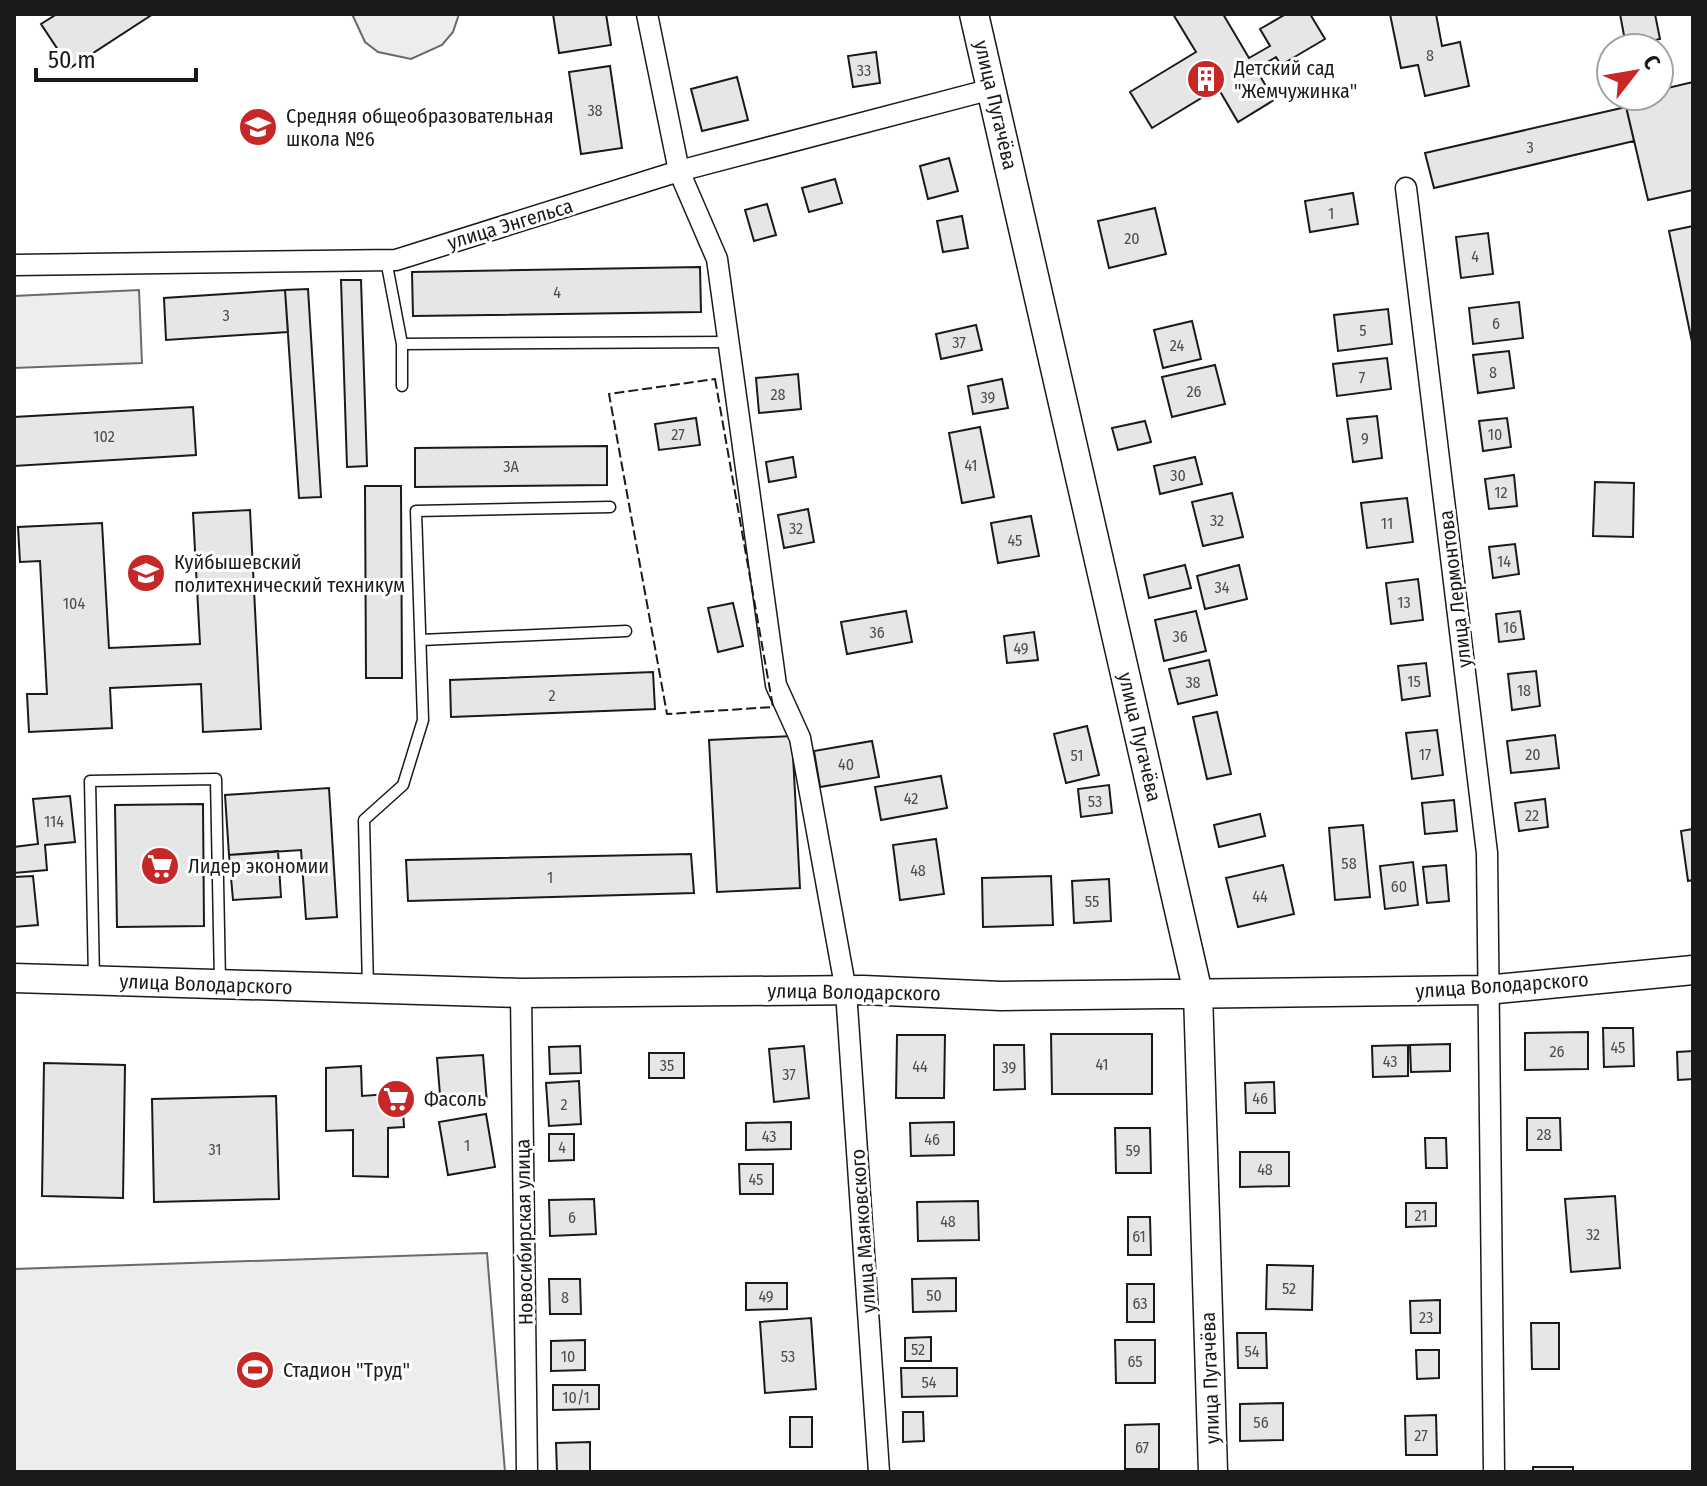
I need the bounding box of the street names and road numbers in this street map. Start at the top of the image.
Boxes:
street label: улица Пугачёва [969,38,1023,172]
street label: улица Энгельса [444,194,576,254]
street label: улица Лермонтова [1433,509,1477,669]
street label: улица Пугачёва [1113,670,1167,804]
street label: улица Володарского [1415,967,1589,1003]
street label: улица Володарского [119,969,293,999]
street label: улица Володарского [767,978,941,1006]
street label: Новосибирская улица [510,1139,538,1325]
street label: улица Маяковского [845,1148,881,1314]
street label: улица Пугачёва [1196,1312,1224,1444]

